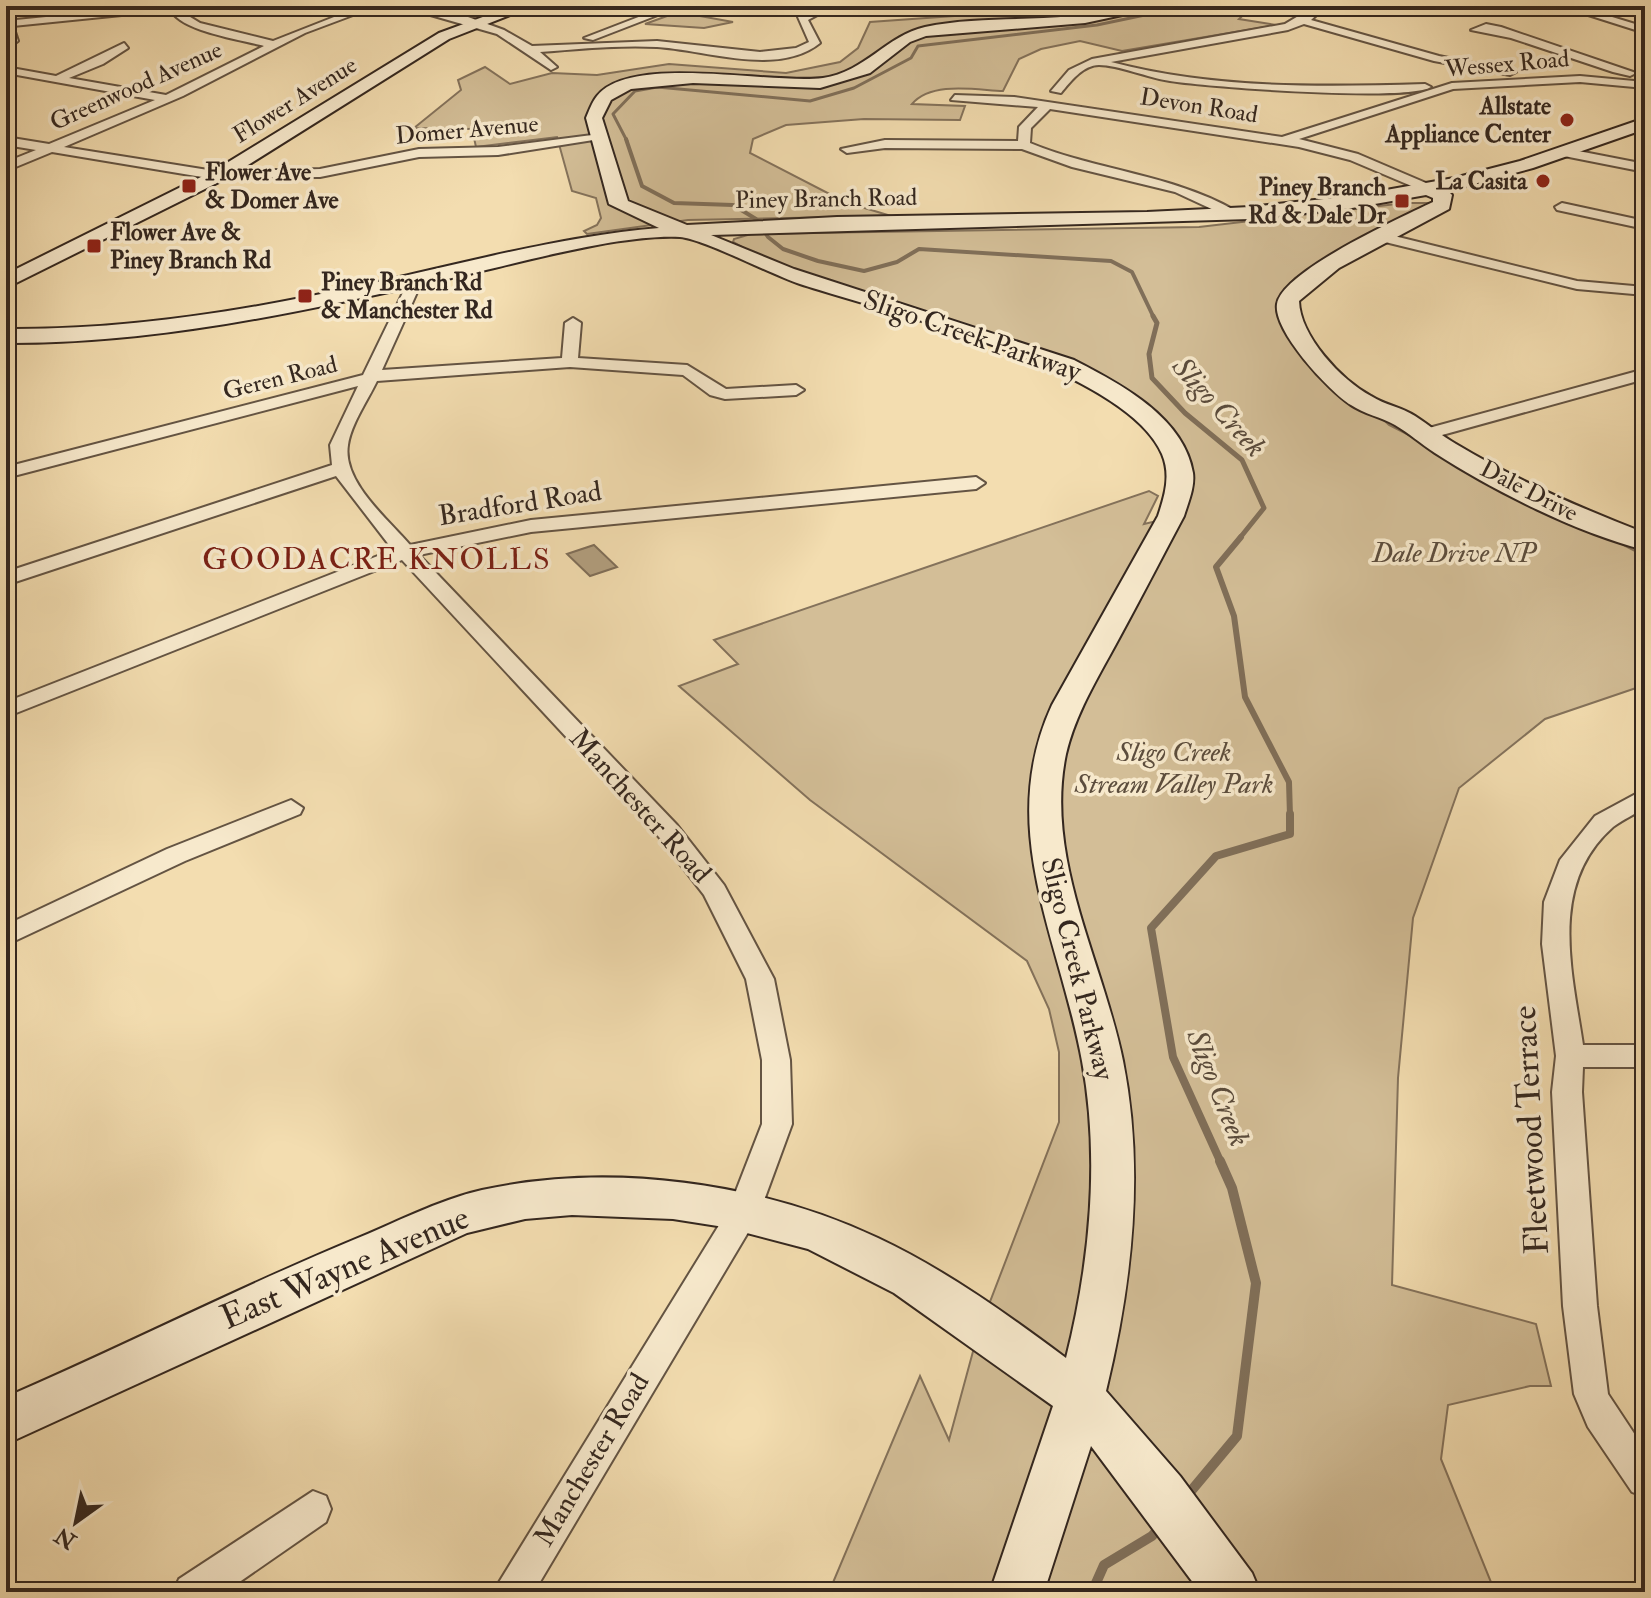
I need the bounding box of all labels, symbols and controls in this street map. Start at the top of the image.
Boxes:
street label: Greenwood Avenue [45,34,227,138]
street label: Wessex Road [1443,43,1571,85]
street label: Flower Avenue [227,50,363,150]
street label: Devon Road [1138,81,1260,131]
place label: Allstate Appliance Center [1385,91,1552,150]
street label: Domer Avenue [394,108,540,152]
marker: Allstate Appliance Center [1558,111,1576,129]
place label: Flower Ave & Domer Ave [205,157,339,216]
place label: La Casita [1435,166,1528,197]
place label: Piney Branch Rd & Dale Dr [1248,172,1387,231]
marker: La Casita [1534,172,1552,190]
marker: Flower Ave & Domer Ave [180,177,198,195]
street label: Piney Branch Road [734,182,918,216]
marker: Piney Branch Rd & Dale Dr [1393,192,1411,210]
place label: Flower Ave & Piney Branch Rd [110,217,271,276]
marker: Flower Ave & Piney Branch Rd [85,237,103,255]
place label: Piney Branch Rd & Manchester Rd [321,267,493,326]
street label: Sligo Creek Parkway [858,282,1086,390]
marker: Piney Branch Rd & Manchester Rd [296,287,314,305]
water label: Sligo Creek [1163,348,1274,465]
street label: Geren Road [220,349,341,407]
street label: Dale Drive [1475,453,1583,529]
street label: Bradford Road [436,474,604,534]
park label: Dale Drive NP [1371,536,1537,571]
district label: GOODACRE KNOLLS [202,541,552,578]
street label: Manchester Road [562,722,719,891]
park label: Sligo Creek Stream Valley Park [1074,735,1273,802]
street label: Sligo Creek Parkway [1032,854,1122,1085]
street label: Fleetwood Terrace [1503,1004,1559,1256]
water label: Sligo Creek [1177,1023,1258,1152]
street label: East Wayne Avenue [214,1196,476,1340]
street label: Manchester Road [527,1367,658,1553]
north arrow [36,1482,116,1562]
text: N [50,1521,82,1556]

